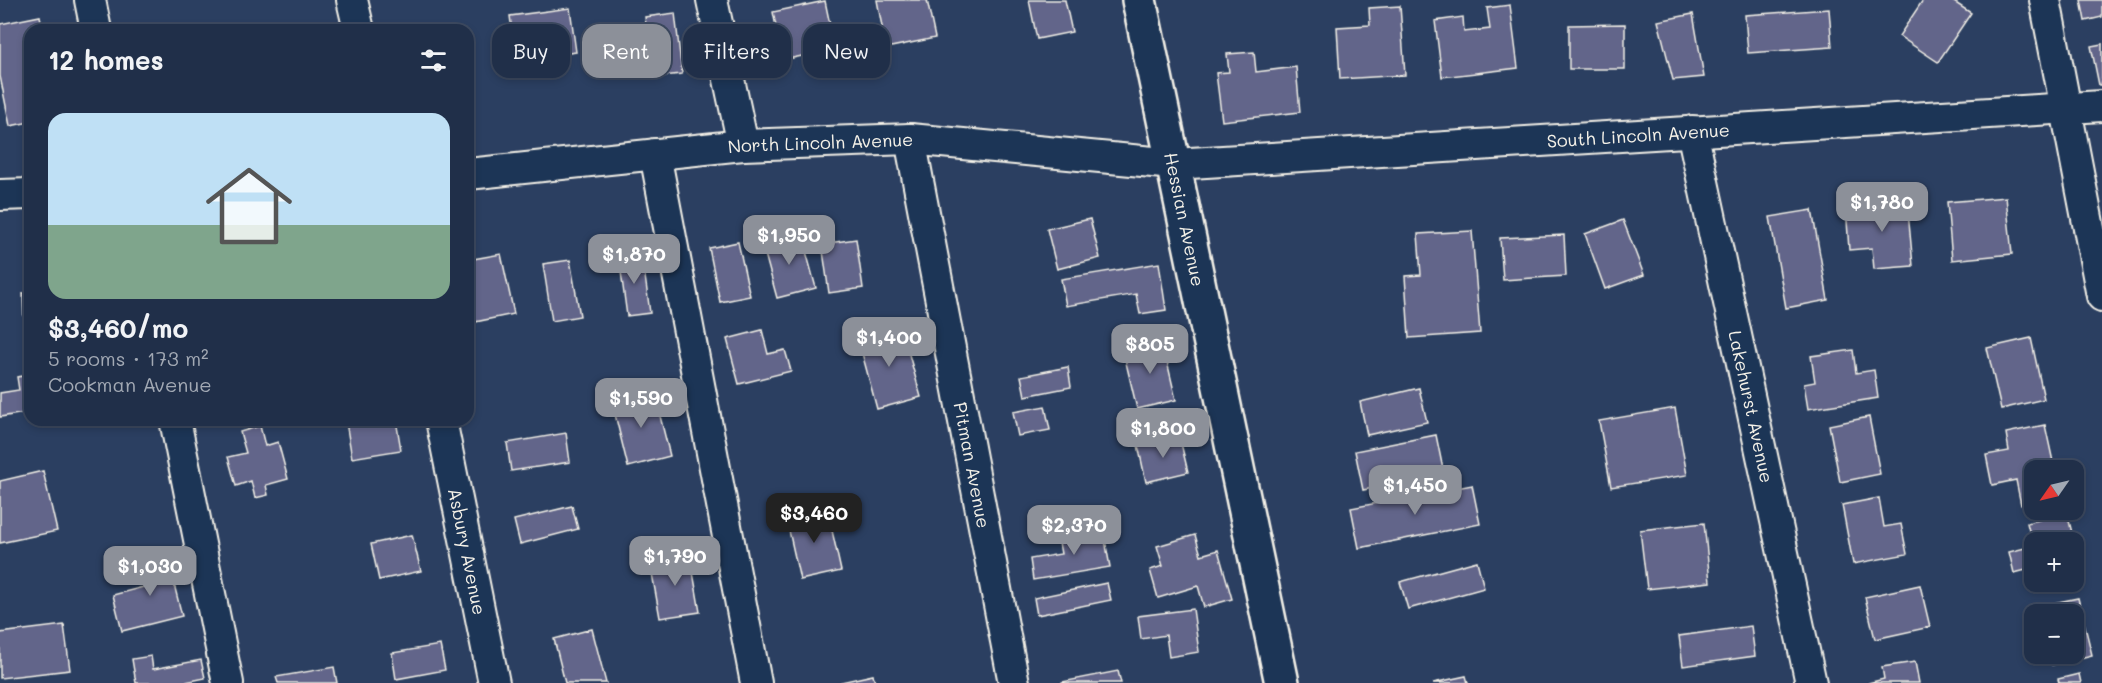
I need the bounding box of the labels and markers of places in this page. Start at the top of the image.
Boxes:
pin: $1,780 [1833,182,1931,233]
pin: $1,950 [740,215,838,266]
pin: $1,870 [585,234,683,285]
pin: $1,400 [840,317,938,368]
pin: $805 [1114,324,1186,375]
pin: $1,590 [592,378,690,429]
pin: $1,800 [1114,408,1212,459]
pin: $1,450 [1366,465,1464,516]
pin: $3,460 [765,493,863,544]
pin: $2,370 [1025,505,1123,556]
pin: $1,790 [626,536,724,587]
pin: $1,030 [101,546,199,597]

